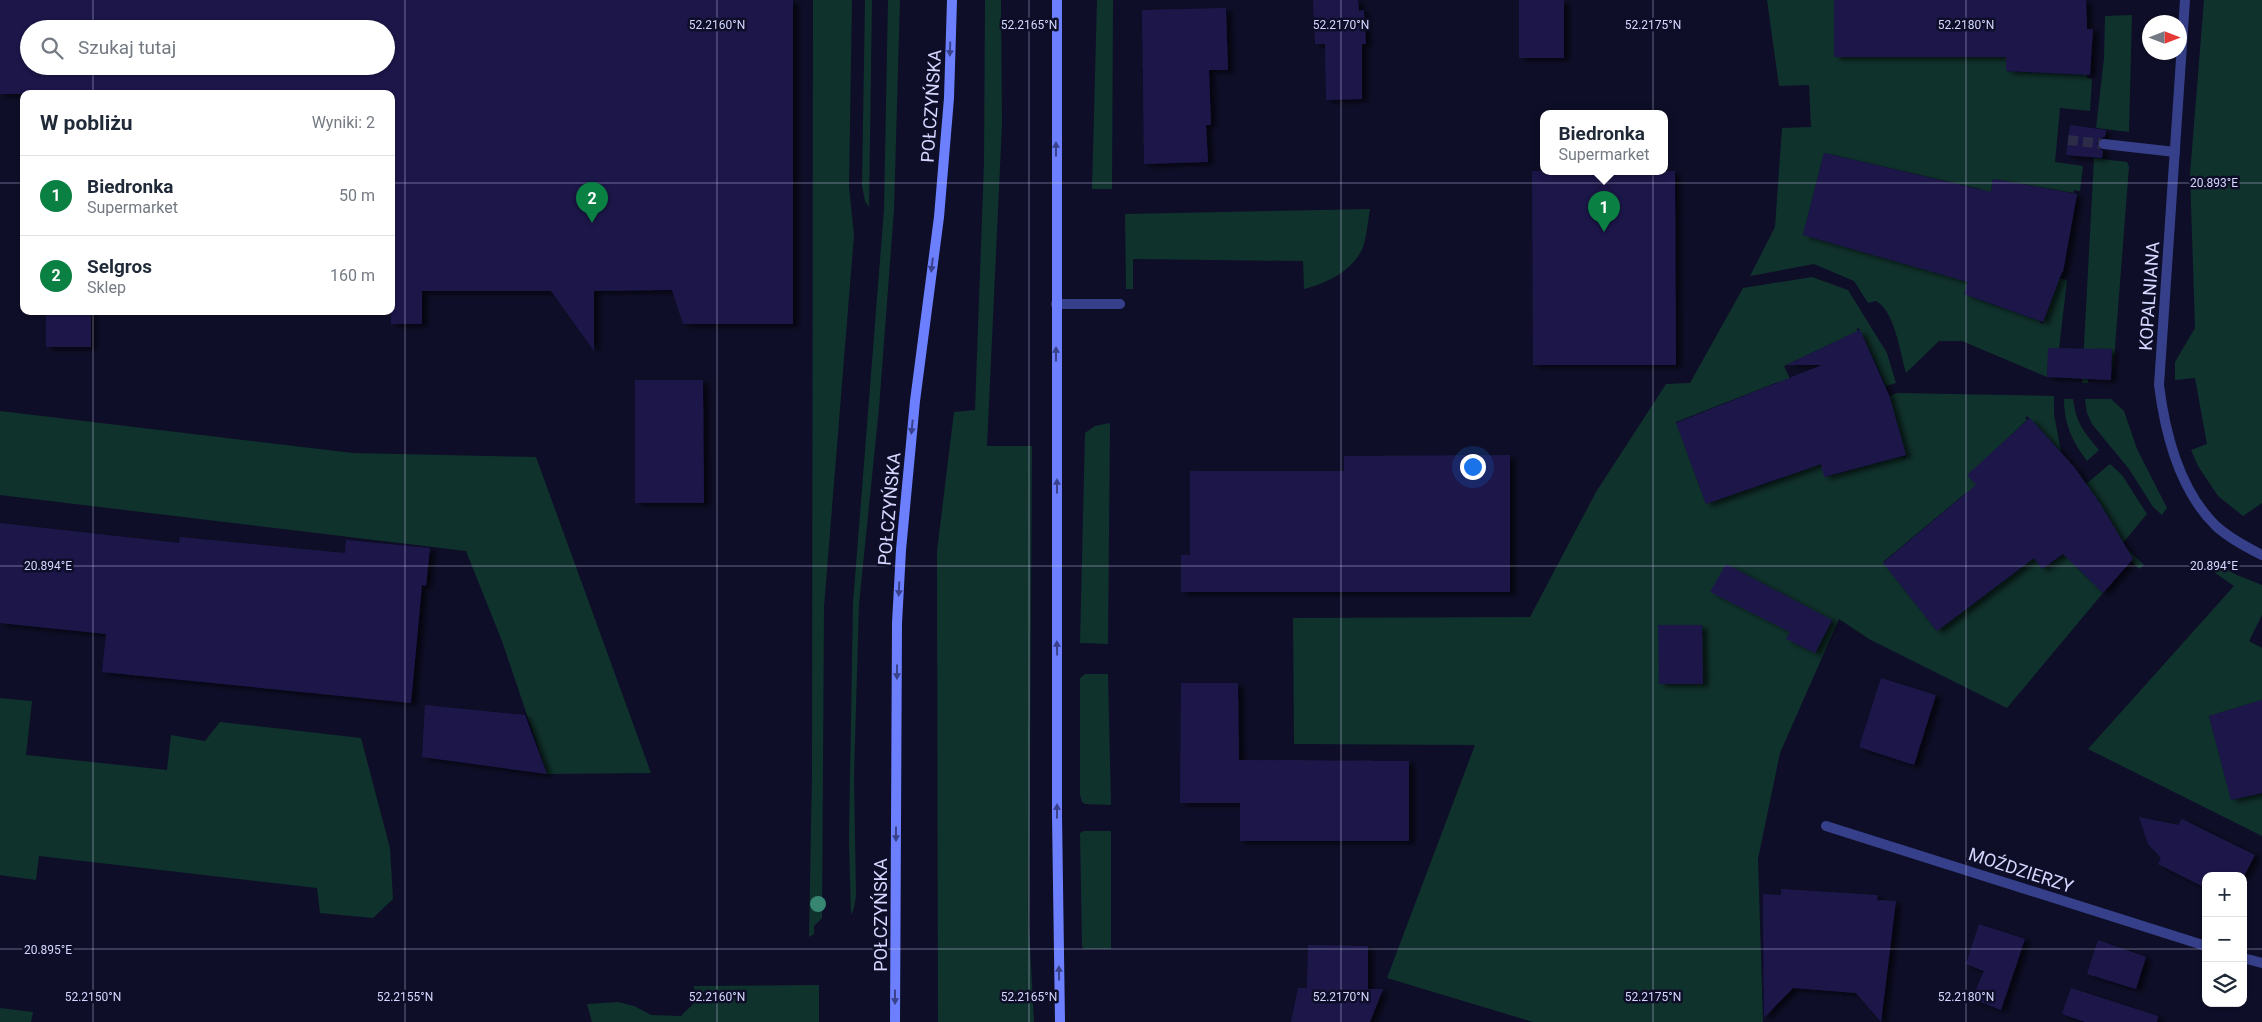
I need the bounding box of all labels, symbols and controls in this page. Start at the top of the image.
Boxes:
north arrow [2142,15,2187,60]
text: 52.2160°N [689,18,745,32]
text: 52.2165°N [1001,18,1057,32]
text: 52.2170°N [1313,18,1369,32]
text: 52.2175°N [1625,18,1681,32]
text: 52.2180°N [1938,18,1994,32]
search box [20,20,395,75]
icon: search [38,34,66,62]
text: Szukaj tutaj [78,36,176,59]
one-way arrow [946,42,954,58]
street label: POŁCZYŃSKA [917,48,945,163]
popup [1540,110,1668,175]
text: W pobliżu [40,111,133,135]
text: Wyniki: 2 [312,113,375,132]
text: Biedronka [1558,122,1645,145]
one-way arrow [1052,140,1060,156]
text: Supermarket [1558,145,1650,164]
text: Biedronka [87,175,173,198]
text: 20.893°E [2190,176,2238,190]
pin: 2 [576,182,608,223]
text: 1 [51,186,61,205]
text: 50 m [339,186,375,205]
pin: 1 [1588,191,1620,232]
text: Supermarket [87,198,178,217]
street label: KOPALNIANA [2135,240,2163,351]
text: Selgros [87,255,152,278]
one-way arrow [928,258,936,274]
text: 2 [51,266,61,285]
text: 160 m [330,266,375,285]
text: Sklep [87,278,126,297]
one-way arrow [1052,346,1060,362]
one-way arrow [908,419,916,435]
street label: POŁCZYŃSKA [874,451,904,566]
your location [1460,454,1486,480]
one-way arrow [1053,478,1061,494]
text: 20.894°E [24,559,72,573]
text: 20.894°E [2190,559,2238,573]
one-way arrow [895,581,903,597]
one-way arrow [1053,640,1061,656]
one-way arrow [893,664,901,680]
one-way arrow [1053,803,1061,819]
one-way arrow [892,827,900,843]
street label: MOŹDZIERZY [1966,843,2076,897]
street label: POŁCZYŃSKA [870,858,891,972]
map controls [2202,872,2247,1007]
button: + [2202,872,2247,917]
button: − [2202,917,2247,962]
text: 20.895°E [24,943,72,957]
button: layers [2202,962,2247,1007]
one-way arrow [1054,965,1062,981]
one-way arrow [891,989,899,1005]
text: 52.2150°N [65,990,121,1004]
text: 52.2155°N [377,990,433,1004]
text: 52.2160°N [689,990,745,1004]
text: 52.2165°N [1001,990,1057,1004]
text: 52.2170°N [1313,990,1369,1004]
text: 52.2175°N [1625,990,1681,1004]
text: 52.2180°N [1938,990,1994,1004]

